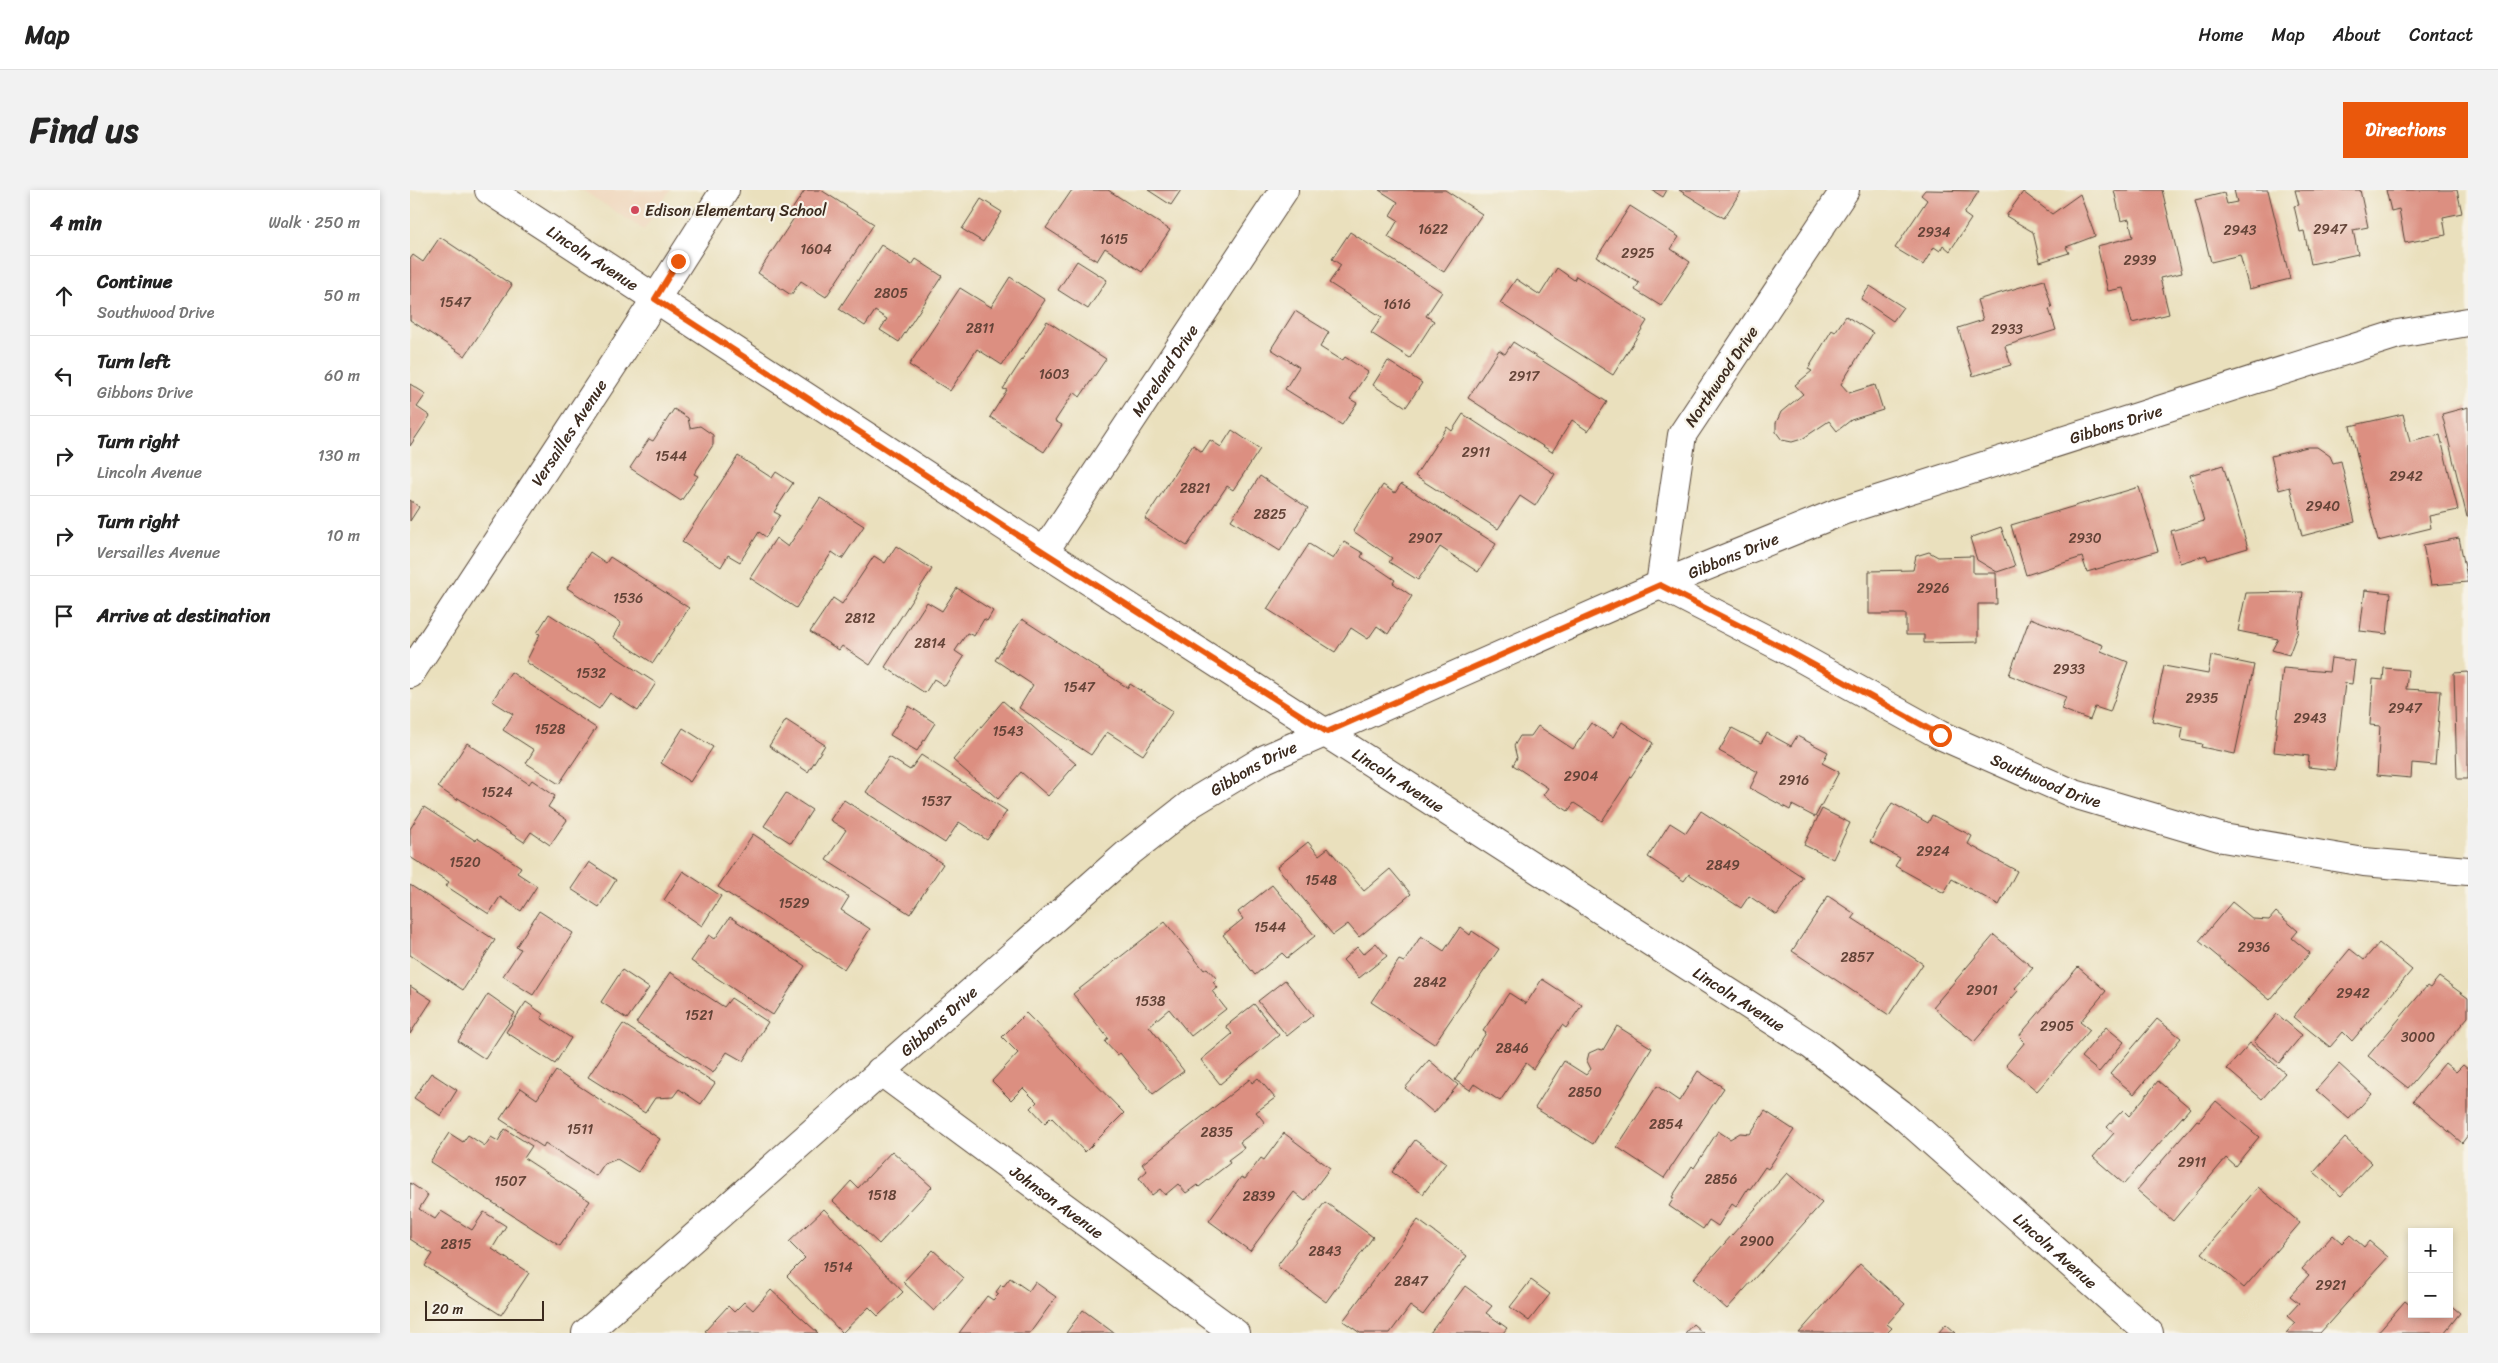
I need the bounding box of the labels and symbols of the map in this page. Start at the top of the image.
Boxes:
place label: Edison Elementary School [645,196,827,225]
marker: Edison Elementary School [629,204,641,216]
street label: Lincoln Avenue [541,217,645,299]
house number: 1622 [1418,217,1448,242]
house number: 2947 [2313,217,2348,242]
house number: 2943 [2223,218,2257,243]
house number: 2934 [1917,220,1951,245]
house number: 1615 [1100,227,1129,252]
house number: 1604 [800,237,832,262]
house number: 2925 [1621,241,1655,266]
house number: 2939 [2124,248,2157,273]
route end [667,250,690,273]
house number: 2805 [874,281,908,306]
house number: 1547 [439,290,472,315]
house number: 1616 [1383,292,1411,317]
house number: 2811 [966,316,994,341]
house number: 2933 [1991,317,2023,342]
street label: Moreland Drive [1123,318,1206,423]
street label: Northwood Drive [1677,320,1766,433]
house number: 1603 [1039,362,1070,387]
house number: 2917 [1509,364,1540,389]
street label: Versailles Avenue [523,373,615,492]
street label: Gibbons Drive [2066,396,2166,453]
house number: 2911 [1462,440,1490,465]
house number: 1544 [655,444,687,469]
house number: 2942 [2389,464,2423,489]
house number: 2821 [1180,476,1210,501]
house number: 2940 [2306,494,2340,519]
house number: 2825 [1253,502,1287,527]
street label: Gibbons Drive [1683,524,1783,587]
house number: 2907 [1408,526,1443,551]
house number: 2930 [2068,526,2102,551]
house number: 2926 [1917,576,1949,601]
house number: 1536 [613,586,643,611]
house number: 2812 [845,606,875,631]
house number: 2814 [914,631,946,656]
house number: 2933 [2053,657,2085,682]
house number: 1532 [576,661,606,686]
house number: 1547 [1063,675,1096,700]
house number: 2935 [2186,686,2219,711]
house number: 2947 [2388,696,2423,721]
house number: 2943 [2293,706,2327,731]
house number: 1528 [534,717,566,742]
house number: 1543 [993,719,1024,744]
route start [1929,724,1952,747]
street label: Gibbons Drive [1204,733,1302,804]
street label: Lincoln Avenue [1346,740,1450,821]
street label: Southwood Drive [1986,745,2105,816]
house number: 2904 [1564,764,1598,789]
house number: 2916 [1779,768,1809,793]
house number: 1524 [481,780,513,805]
house number: 1537 [921,789,952,814]
house number: 2924 [1916,839,1950,864]
house number: 1520 [449,850,481,875]
house number: 2849 [1706,853,1740,878]
house number: 1548 [1305,868,1337,893]
house number: 1529 [778,891,810,916]
house number: 1544 [1254,915,1286,940]
house number: 2936 [2238,935,2270,960]
house number: 2857 [1840,945,1875,970]
street label: Lincoln Avenue [1687,959,1791,1040]
house number: 2842 [1413,970,1447,995]
street label: Gibbons Drive [893,978,985,1064]
house number: 2901 [1966,978,1998,1003]
house number: 2942 [2336,981,2370,1006]
house number: 1538 [1135,989,1166,1014]
house number: 1521 [685,1003,713,1028]
house number: 2905 [2040,1014,2074,1039]
house number: 3000 [2401,1025,2435,1050]
house number: 2846 [1495,1036,1529,1061]
house number: 2850 [1568,1080,1602,1105]
house number: 2854 [1649,1112,1683,1137]
house number: 1511 [567,1117,593,1142]
house number: 2835 [1201,1120,1234,1145]
house number: 2911 [2178,1150,2206,1175]
street label: Johnson Avenue [1003,1157,1110,1247]
house number: 2856 [1704,1167,1738,1192]
house number: 1507 [494,1169,527,1194]
house number: 1518 [867,1183,897,1208]
house number: 2839 [1243,1184,1276,1209]
street label: Lincoln Avenue [2006,1205,2104,1296]
house number: 2900 [1740,1229,1774,1254]
house number: 2815 [440,1232,472,1257]
house number: 2843 [1309,1239,1342,1264]
house number: 1514 [823,1255,853,1280]
house number: 2847 [1394,1269,1429,1294]
house number: 2921 [2316,1273,2346,1298]
scale bar [425,1298,544,1321]

